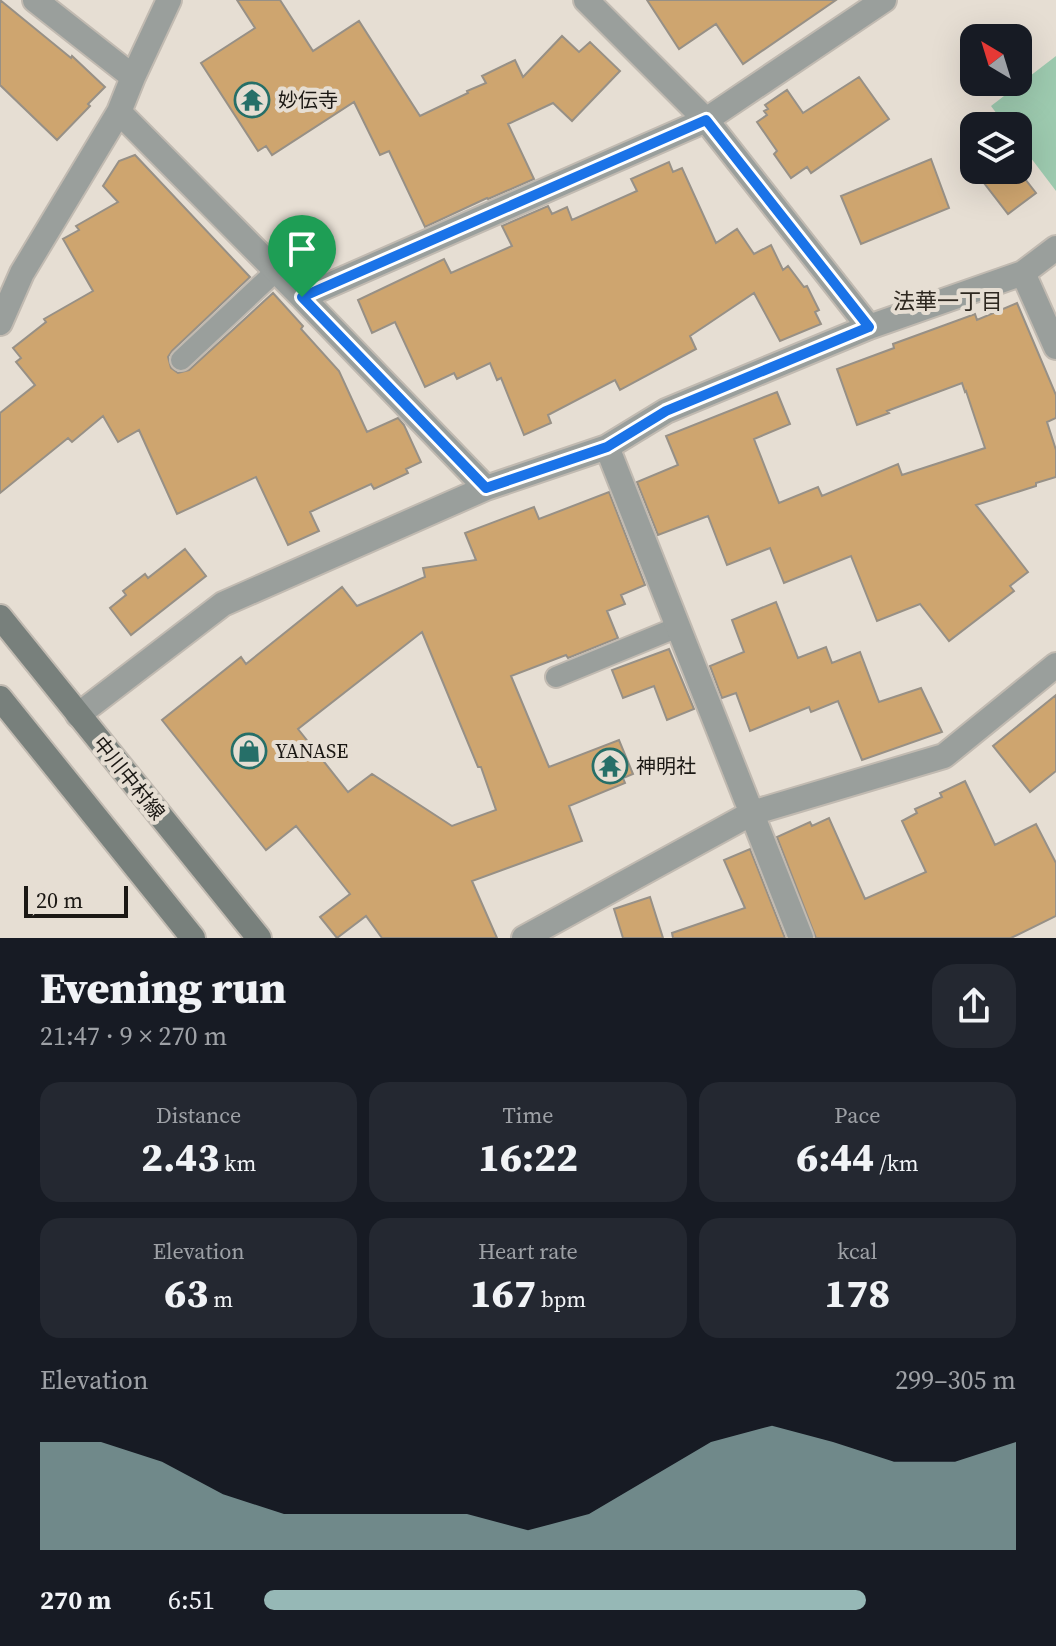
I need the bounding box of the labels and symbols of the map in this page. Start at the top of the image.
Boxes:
north arrow [960,24,1032,96]
temple icon: 妙伝寺 [233,81,271,119]
place label: 妙伝寺 [278,86,338,114]
pin [268,215,336,297]
district label: 法華一丁目 [893,286,1003,316]
street label: 中川中村線 [87,730,171,826]
shop icon: YANASE [230,732,268,770]
place label: YANASE [275,737,348,765]
temple icon: 神明社 [591,747,629,785]
place label: 神明社 [636,752,696,780]
scale bar [24,882,128,918]

